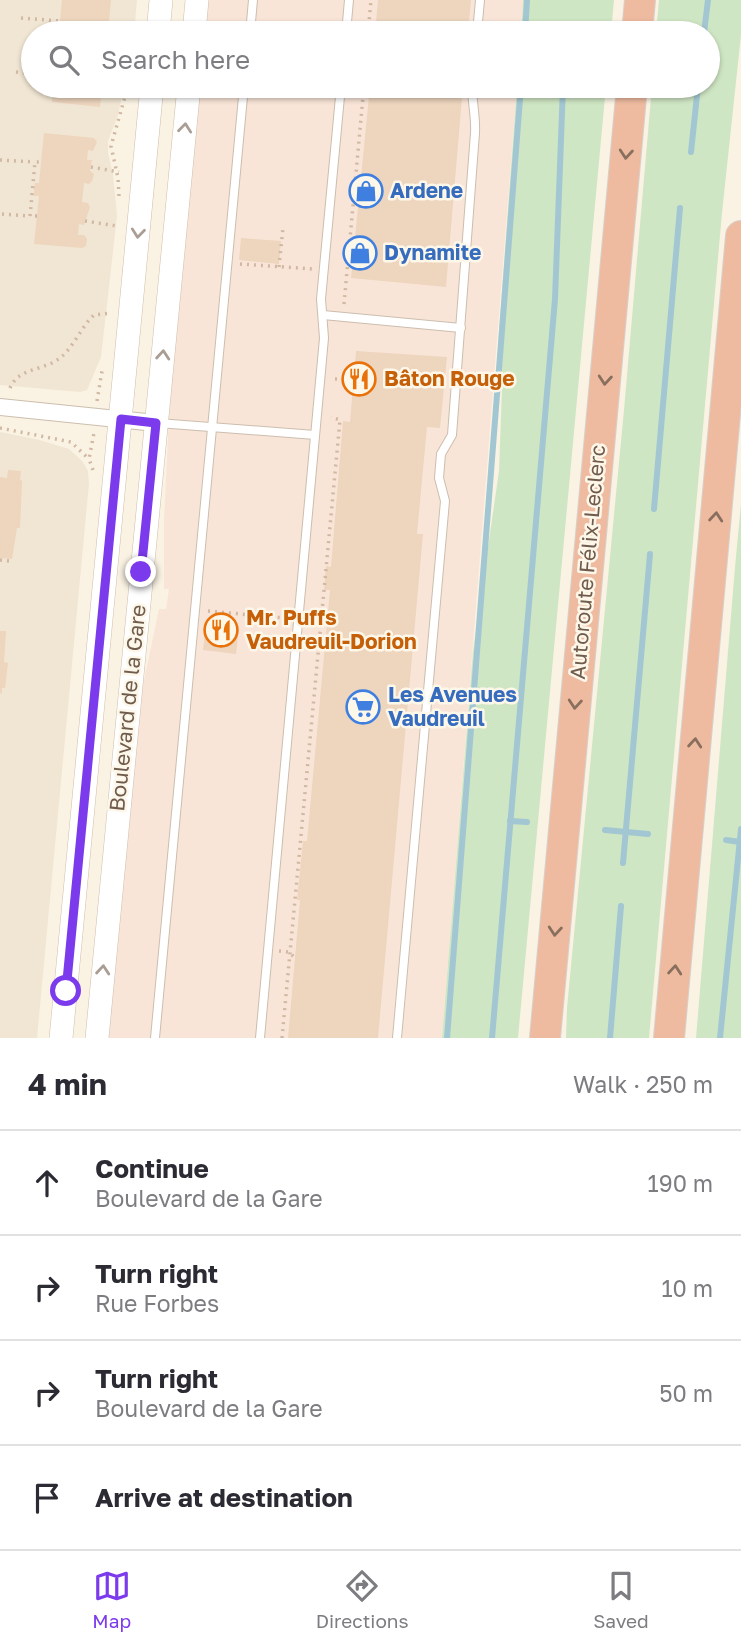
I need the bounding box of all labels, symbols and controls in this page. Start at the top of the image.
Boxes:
search box [21,21,720,98]
icon: search [45,41,83,79]
text: Search here [101,44,250,75]
one-way arrow [177,123,192,134]
one-way arrow [619,149,634,160]
shop icon: Ardene [347,172,385,210]
place label: Ardene [390,177,463,203]
one-way arrow [131,228,146,239]
shop icon: Dynamite [341,234,379,272]
place label: Dynamite [384,239,481,265]
one-way arrow [155,349,170,360]
restaurant icon: Bâton Rouge [340,360,378,398]
place label: Bâton Rouge [384,365,515,391]
one-way arrow [598,375,613,386]
street label: Autoroute Félix-Leclerc [564,443,610,680]
one-way arrow [708,511,723,522]
route end [125,556,156,587]
street label: Boulevard de la Gare [103,603,151,813]
place label: Mr. Puffs Vaudreuil-Dorion [246,604,417,654]
restaurant icon: Mr. Puffs Vaudreuil-Dorion [202,611,240,649]
place label: Les Avenues Vaudreuil [388,681,517,731]
supermarket icon: Les Avenues Vaudreuil [344,688,382,726]
one-way arrow [568,699,583,710]
one-way arrow [688,738,703,749]
one-way arrow [548,926,563,937]
one-way arrow [95,964,110,975]
one-way arrow [667,964,682,975]
route start [50,975,81,1006]
text: 4 min [28,1066,107,1102]
text: Walk · 250 m [573,1070,713,1098]
text: Continue [95,1153,209,1184]
icon: ahead [28,1164,66,1202]
text: 190 m [648,1169,713,1197]
text: Boulevard de la Gare [95,1184,323,1212]
text: Turn right [95,1258,218,1289]
icon: right [28,1269,66,1307]
text: 10 m [661,1274,713,1302]
text: Rue Forbes [95,1289,219,1317]
text: Turn right [95,1363,218,1394]
icon: right [28,1374,66,1412]
text: 50 m [659,1379,713,1407]
text: Boulevard de la Gare [95,1394,323,1422]
icon: arrive [28,1479,66,1517]
text: Arrive at destination [95,1482,353,1513]
tab: Map [92,1567,131,1632]
tab: Directions [316,1567,409,1632]
tab: Saved [593,1567,649,1632]

